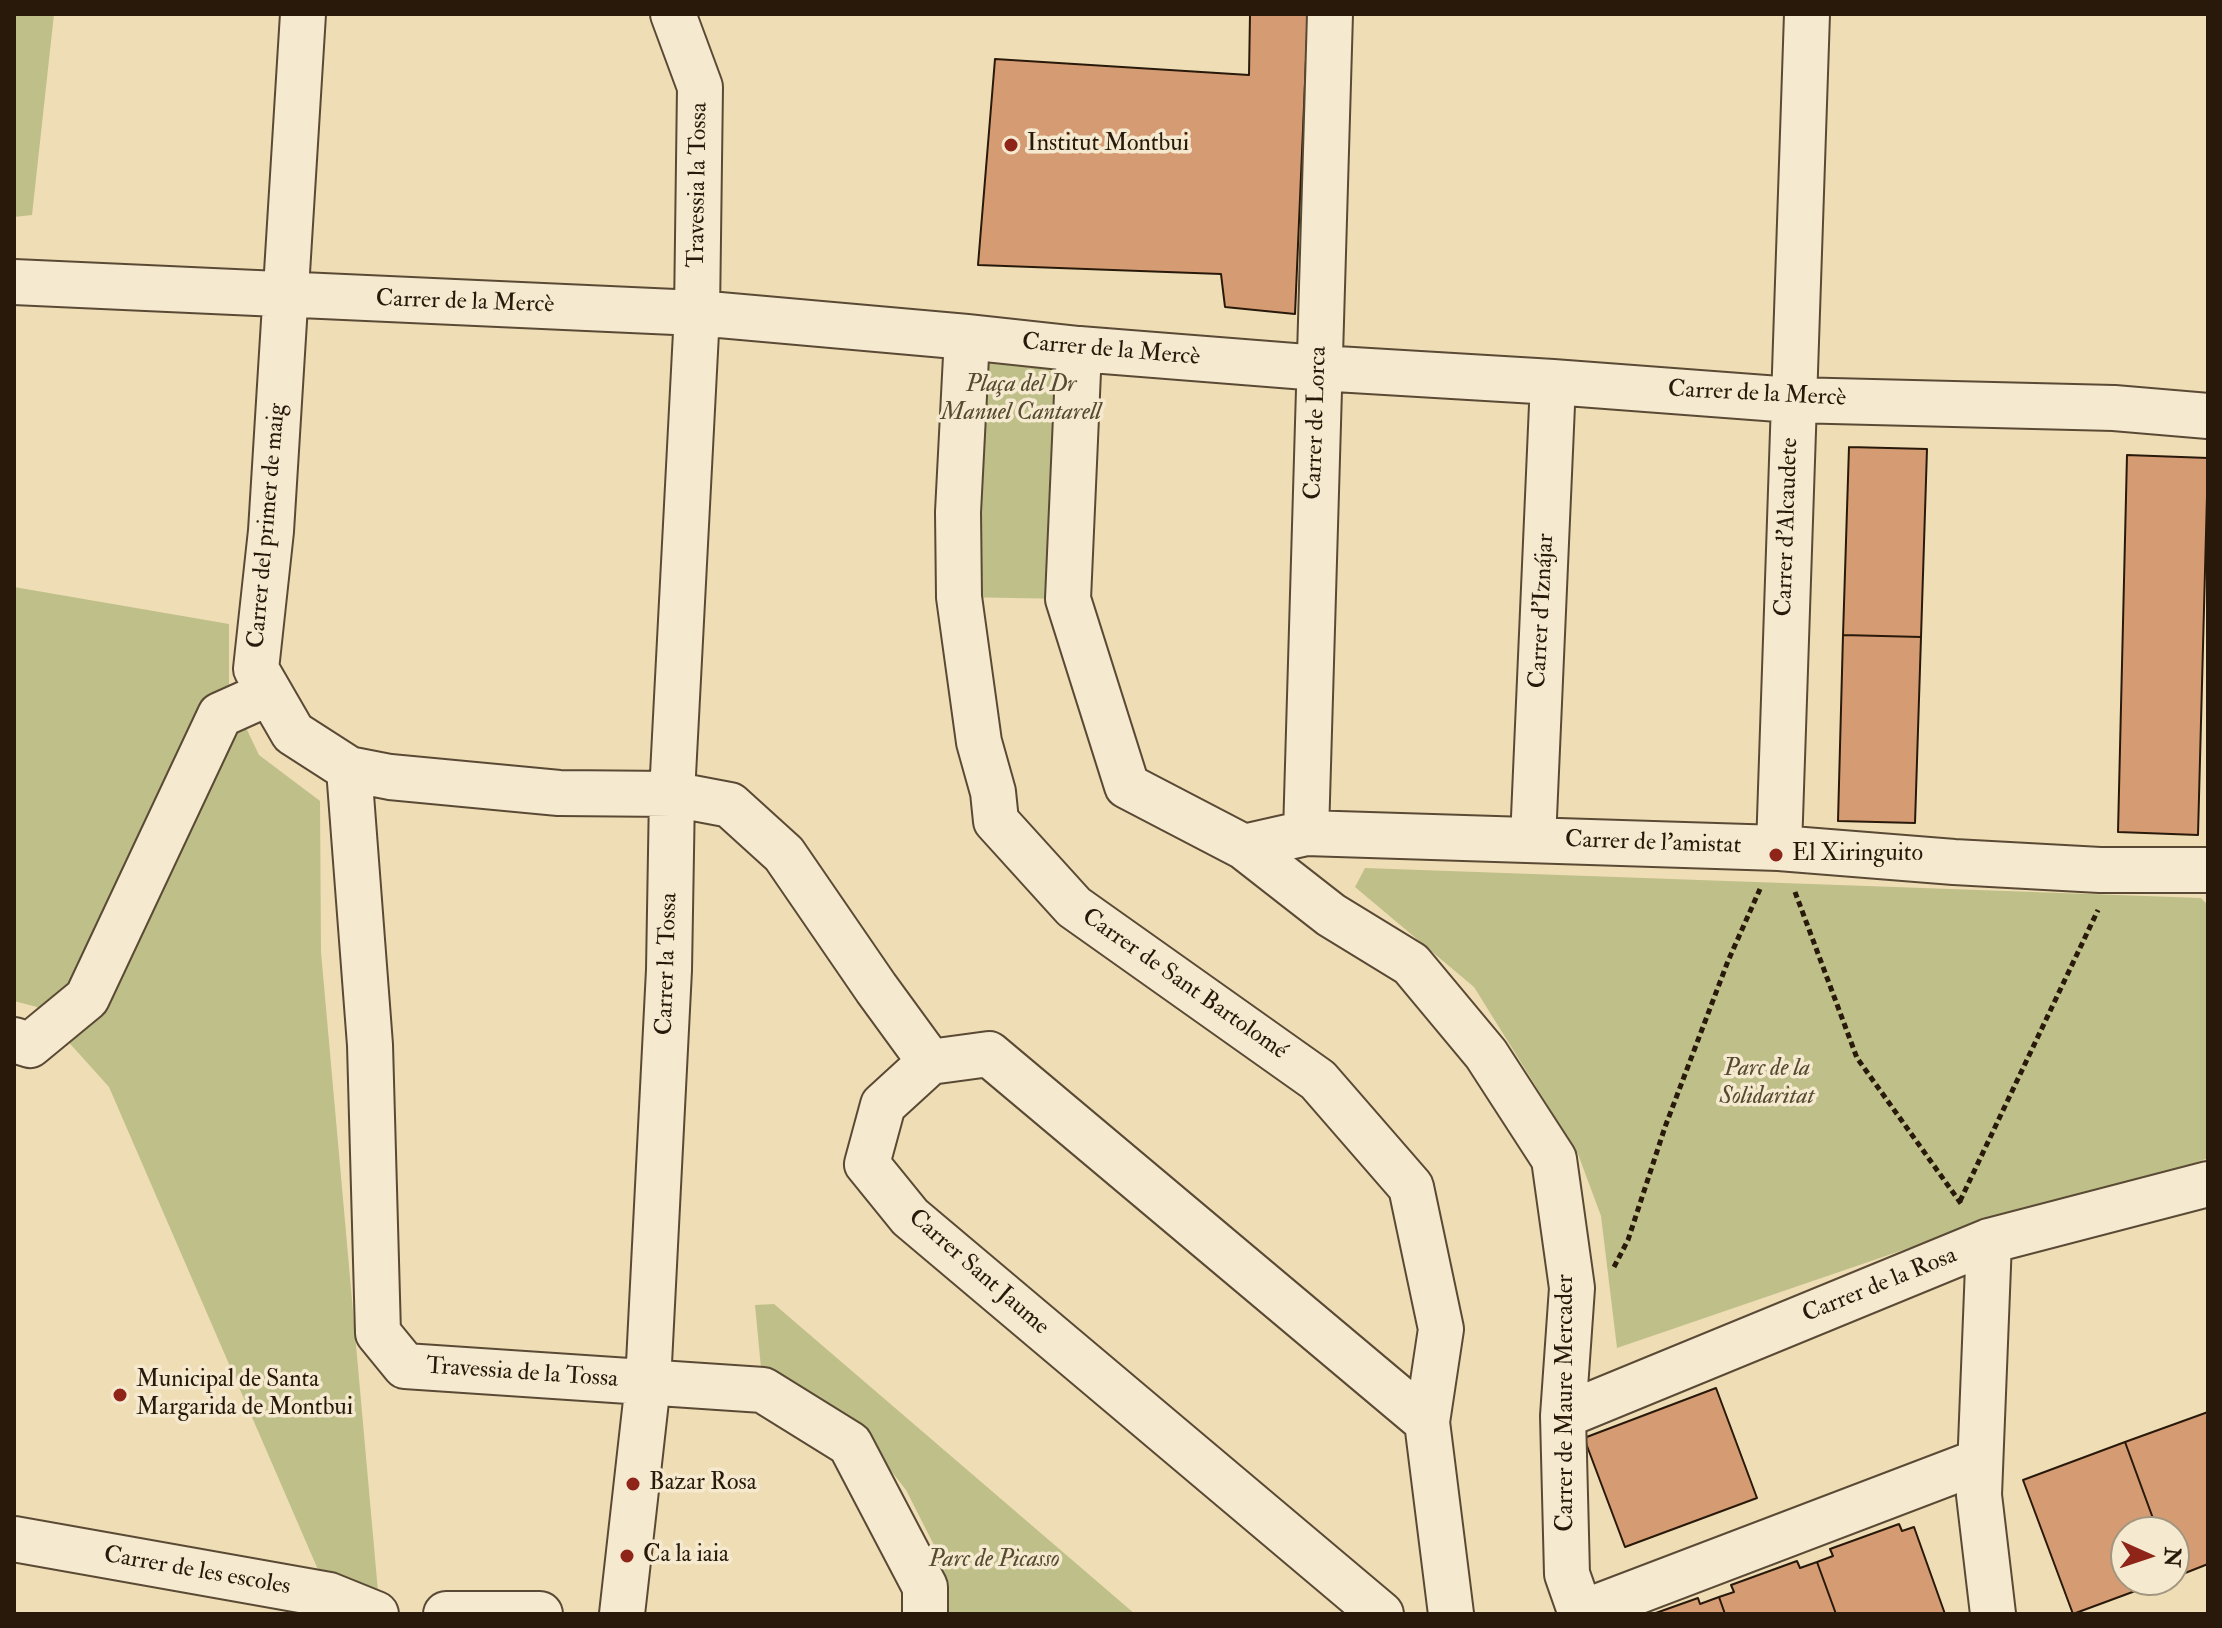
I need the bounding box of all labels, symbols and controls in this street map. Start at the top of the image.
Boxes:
street label: Travessia la Tossa [683,102,715,268]
place label: Institut Montbui [1027,131,1189,159]
marker: Institut Montbui [1002,136,1020,154]
street label: Carrer de la Mercè [375,285,555,321]
street label: Carrer de la Mercè [1021,329,1201,373]
street label: Carrer de Lorca [1300,346,1334,500]
park label: Plaça del Dr Manuel Cantarell [941,372,1101,428]
street label: Carrer de la Mercè [1667,376,1847,414]
street label: Carrer del primer de maig [243,402,293,650]
street label: Carrer d'Alcaudete [1770,437,1806,617]
street label: Carrer d'Iznájar [1525,533,1561,689]
street label: Carrer de l'amistat [1564,827,1742,861]
place label: El Xiringuito [1792,841,1923,869]
marker: El Xiringuito [1767,846,1785,864]
street label: Carrer la Tossa [651,892,685,1036]
street label: Carrer de Sant Bartolomé [1076,903,1292,1067]
park label: Parc de la Solidaritat [1719,1056,1815,1112]
street label: Carrer Sant Jaume [902,1204,1054,1342]
street label: Carrer de la Rosa [1799,1242,1961,1330]
street label: Carrer de Maure Mercader [1553,1274,1581,1532]
street label: Travessia de la Tossa [425,1353,619,1395]
place label: Municipal de Santa Margarida de Montbui [136,1367,353,1423]
marker: Municipal de Santa Margarida de Montbui [111,1386,129,1404]
place label: Bazar Rosa [649,1470,757,1498]
marker: Bazar Rosa [624,1475,642,1493]
north arrow [2110,1516,2190,1596]
street label: Carrer de les escoles [101,1541,293,1603]
place label: Ca la iaia [643,1542,729,1570]
marker: Ca la iaia [618,1547,636,1565]
park label: Parc de Picasso [928,1547,1060,1575]
text: N [2157,1547,2186,1568]

